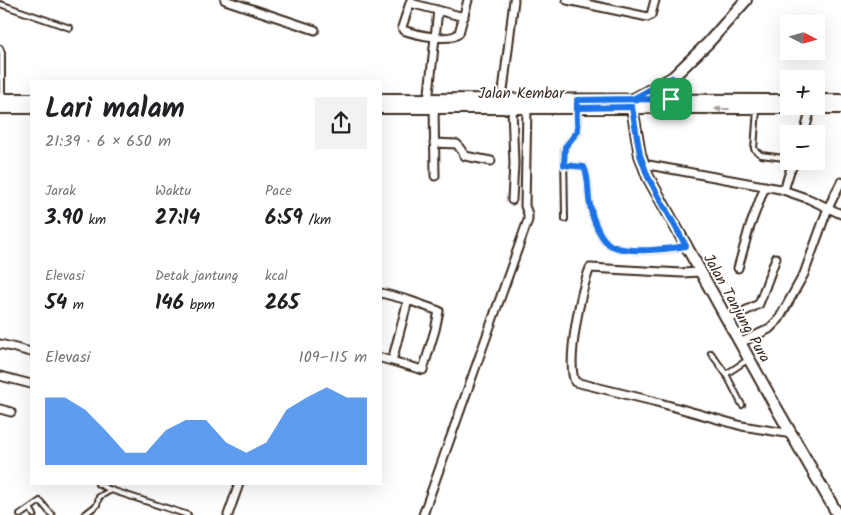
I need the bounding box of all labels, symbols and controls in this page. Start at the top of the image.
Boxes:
north arrow [780,15,825,60]
map controls [780,15,825,170]
button: + [780,70,825,115]
pin [650,78,692,120]
street label: Jalan Kembar [478,82,565,106]
icon: arrive [657,85,685,113]
text: Lari malam [45,87,185,132]
button: share [315,97,367,149]
one-way arrow [714,105,730,113]
button: − [780,125,825,170]
text: 21:39 · 6 × 650 m [45,129,171,154]
text: Jarak [45,180,76,202]
text: Waktu [155,180,191,202]
text: Pace [265,180,292,202]
text: 3.90 [45,202,83,235]
text: 27:14 [155,202,200,235]
text: 6:59 [265,202,303,235]
text: km [83,209,106,231]
text: /km [303,209,331,231]
street label: Jalan Tanjung Pura [696,250,776,367]
text: Elevasi [45,265,85,287]
text: Detak jantung [155,265,238,287]
text: kcal [265,265,288,287]
text: 54 [45,287,67,320]
text: 146 [155,287,184,320]
text: 265 [265,287,299,320]
text: m [67,294,84,316]
text: bpm [184,294,215,316]
text: Elevasi [45,345,90,370]
text: 109–115 m [299,345,367,370]

